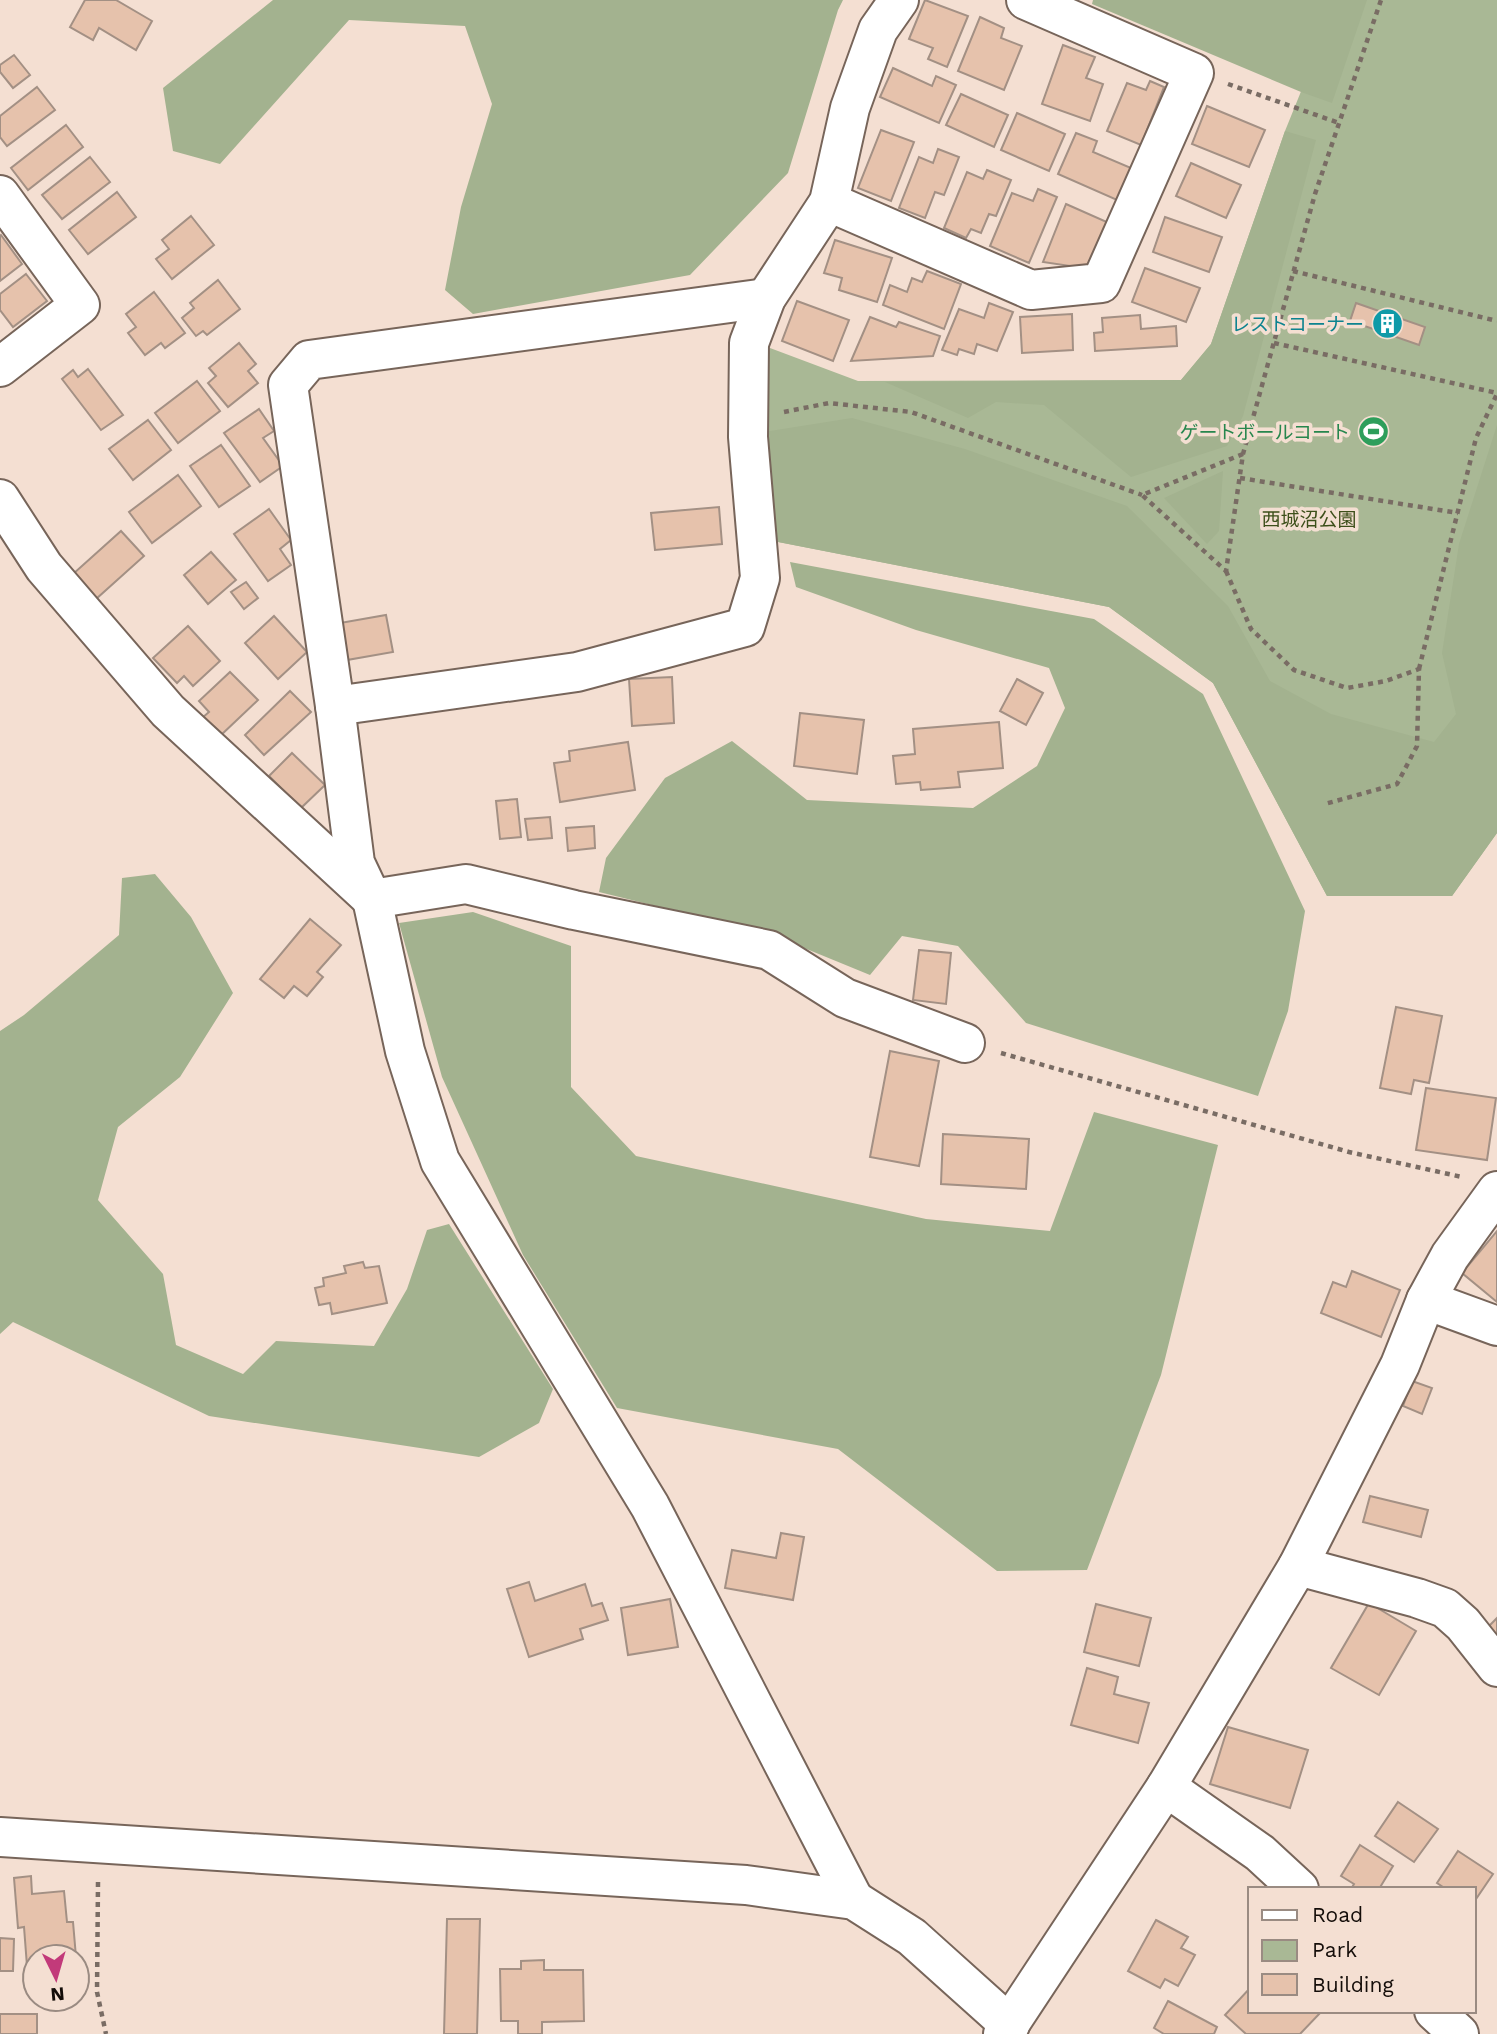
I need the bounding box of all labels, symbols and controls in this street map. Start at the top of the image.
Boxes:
building icon: レストコーナー [1370,307,1404,341]
place label: レストコーナー [1231,313,1364,336]
sports icon: ゲートボールコート [1356,415,1390,449]
place label: ゲートボールコート [1179,421,1350,444]
park label: 西城沼公園 [1261,508,1357,531]
legend [1248,1887,1476,2013]
text: Road [1312,1902,1363,1927]
text: Park [1312,1937,1357,1962]
north arrow [21,1943,91,2013]
text: Building [1312,1972,1394,1997]
text: N [49,1982,65,2007]

